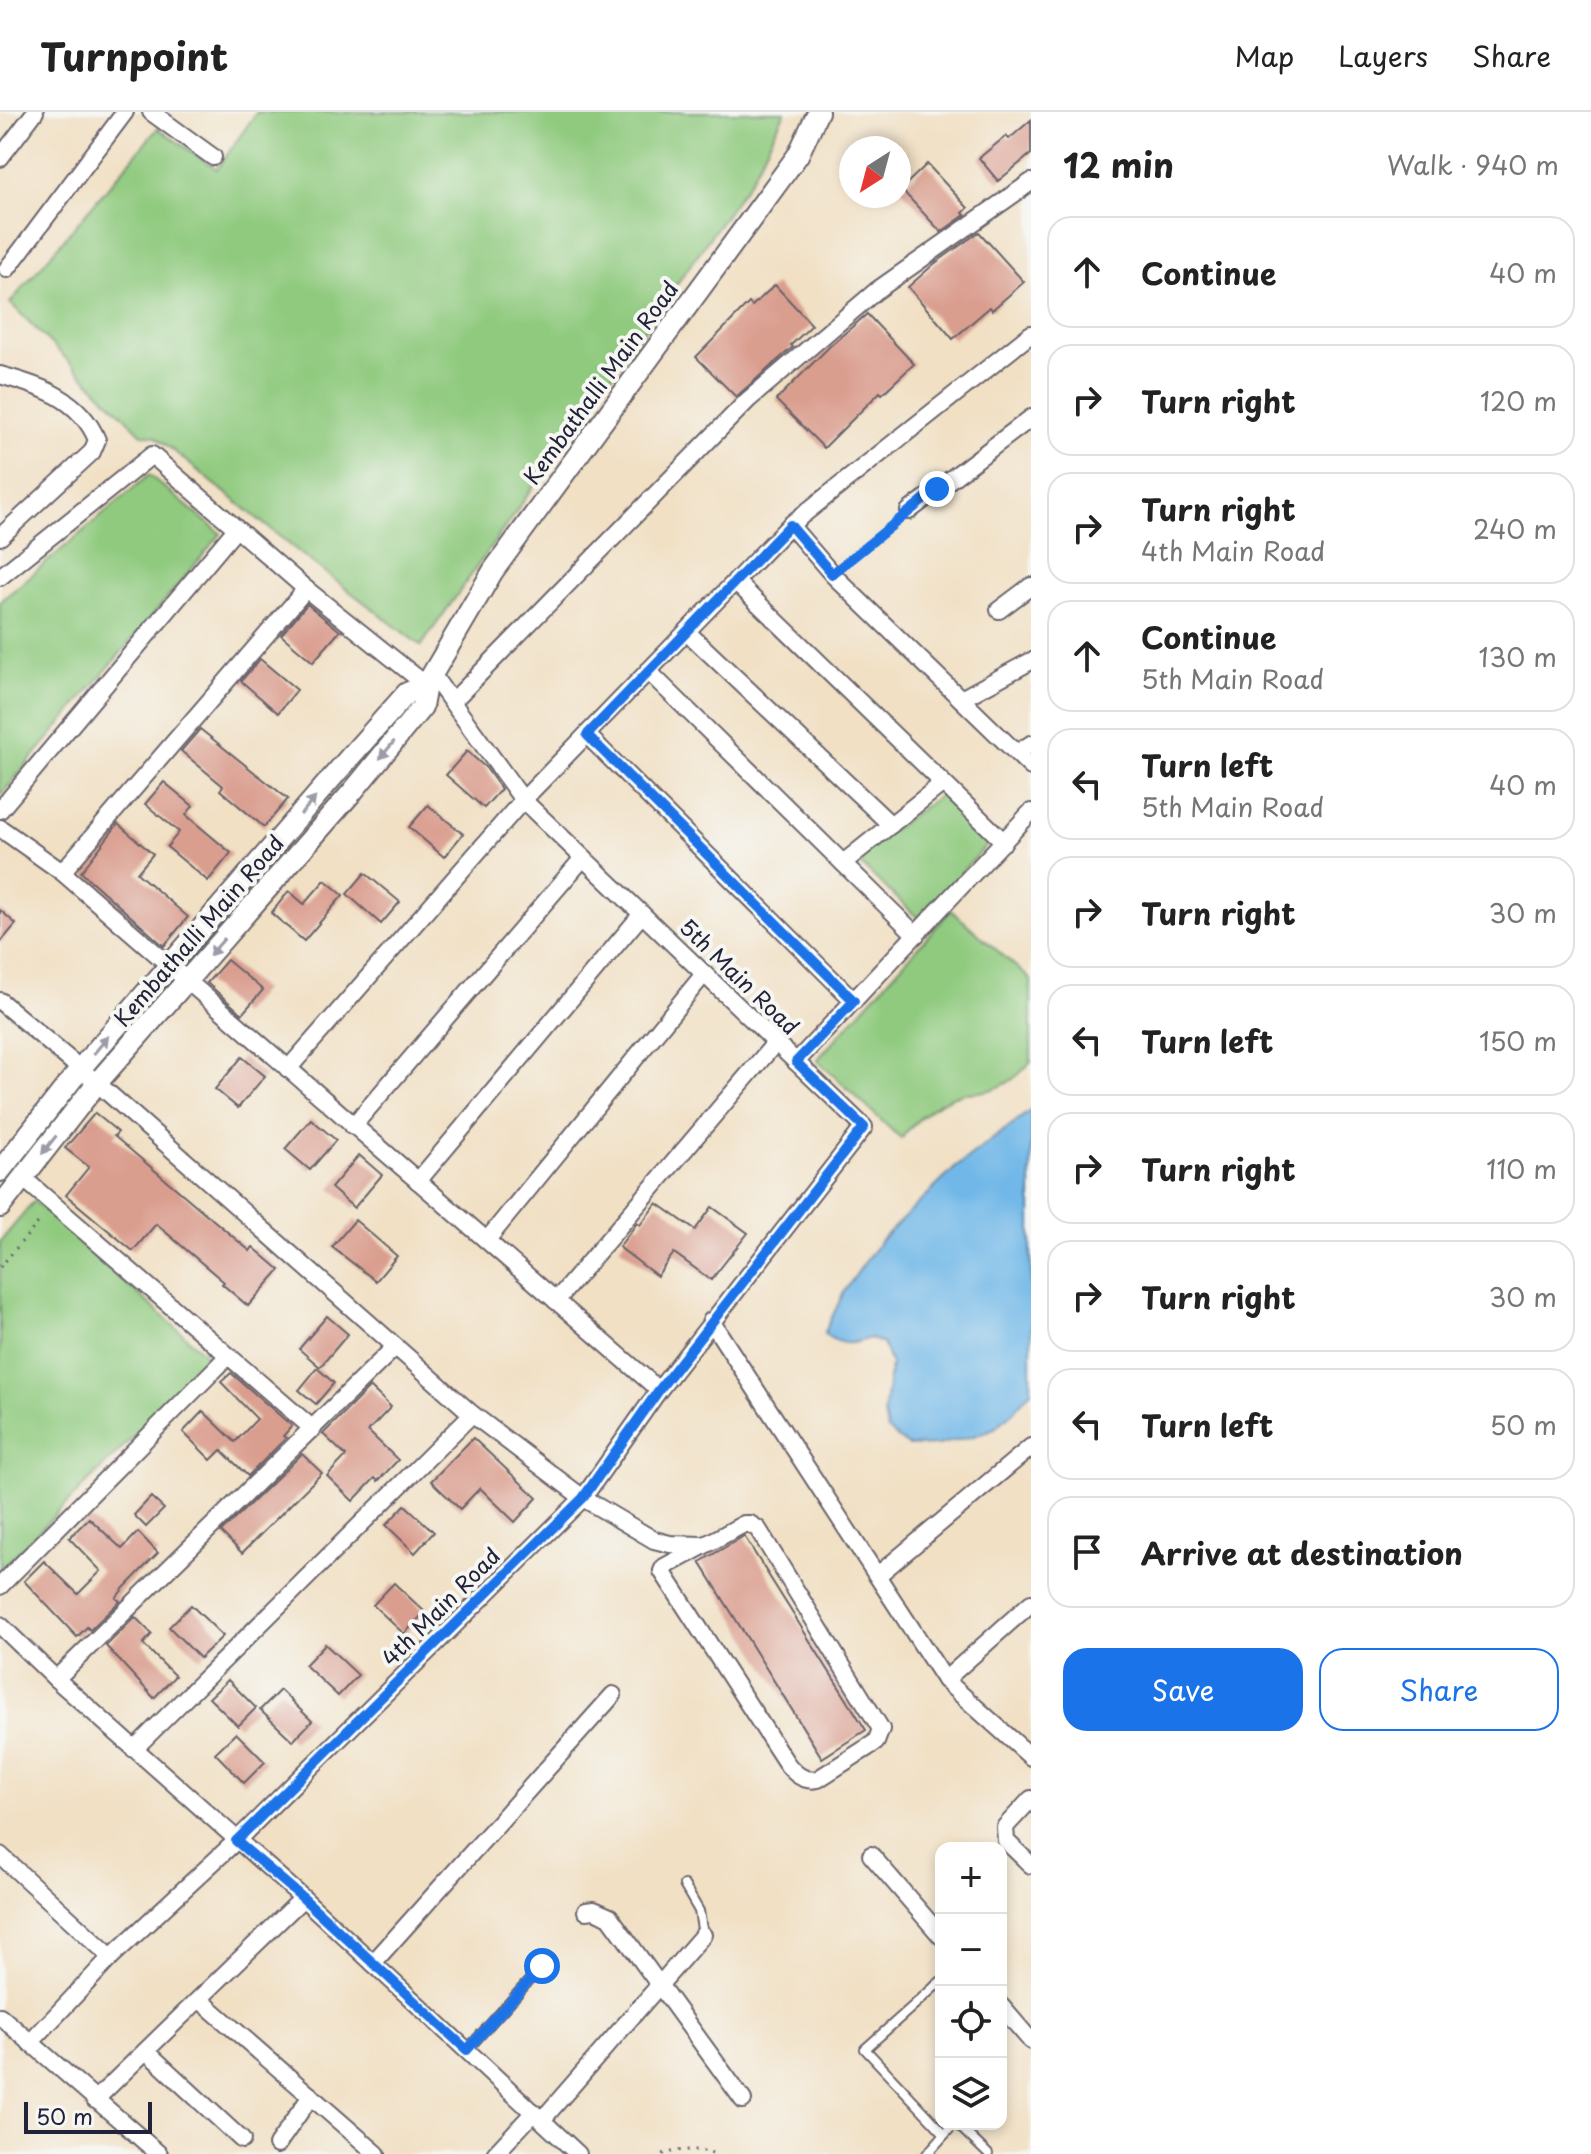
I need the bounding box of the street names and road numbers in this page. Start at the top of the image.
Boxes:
street label: Kembathalli Main Road [514,273,685,491]
street label: Kembathalli Main Road [105,827,291,1033]
street label: 5th Main Road [673,910,807,1042]
street label: 4th Main Road [373,1539,507,1673]

